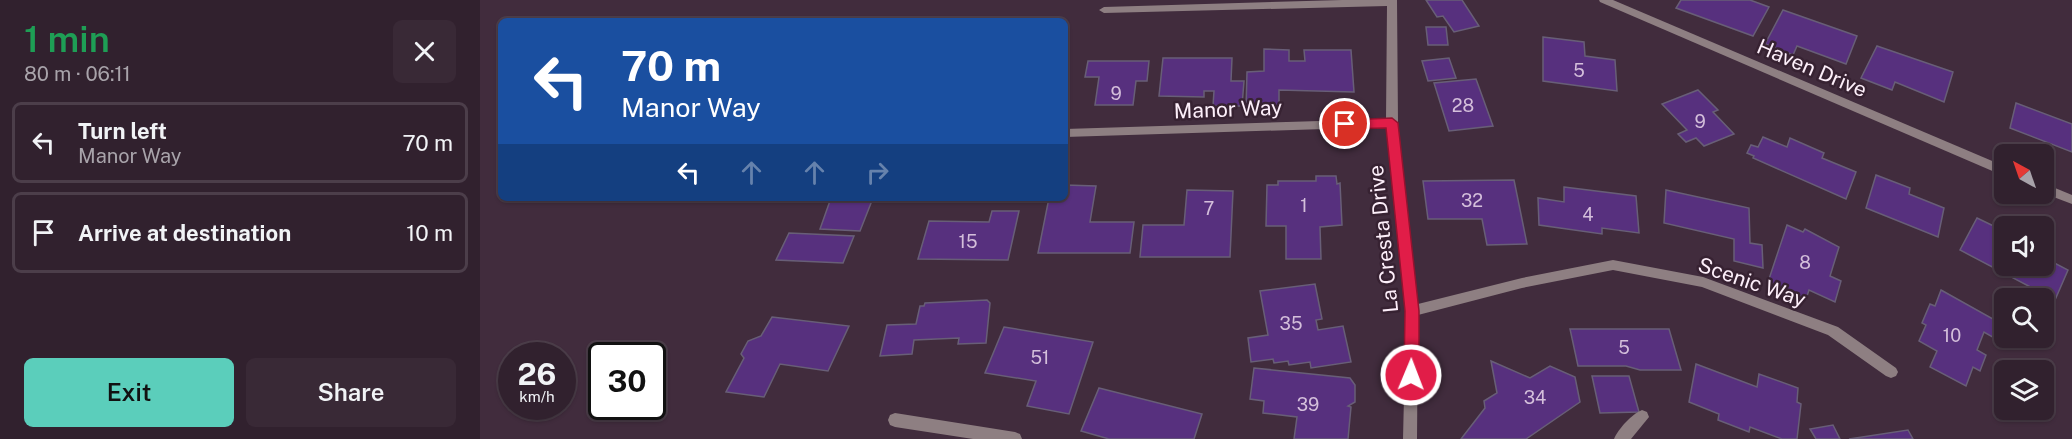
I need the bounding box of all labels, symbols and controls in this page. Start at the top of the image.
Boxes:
text: 1 min [24,18,110,60]
button: close [393,20,456,83]
street label: Haven Drive [1753,34,1871,102]
text: 70 m [621,41,721,90]
icon: left [522,42,600,120]
house number: 5 [1573,60,1585,81]
text: 80 m · 06:11 [24,62,131,86]
house number: 9 [1110,83,1122,104]
text: Manor Way [621,91,761,123]
street label: Manor Way [1173,95,1283,123]
house number: 28 [1452,95,1474,116]
pin [1319,98,1370,149]
icon: arrive [1328,107,1361,140]
house number: 9 [1694,111,1706,132]
text: Turn left [78,118,167,144]
icon: left [27,126,60,159]
text: 70 m [402,130,453,156]
text: Manor Way [78,144,181,168]
north arrow [1994,144,2054,204]
map controls [1994,144,2054,420]
icon: left [672,156,705,189]
icon: ahead [735,156,768,189]
icon: ahead [798,156,831,189]
icon: right [861,156,894,189]
street label: La Cresta Drive [1363,164,1403,314]
house number: 32 [1461,190,1483,211]
house number: 1 [1300,195,1308,216]
house number: 7 [1204,198,1214,219]
house number: 4 [1582,204,1594,225]
icon: arrive [27,216,60,249]
button: sound [1994,216,2054,276]
text: Arrive at destination [78,220,291,246]
text: 10 m [406,220,453,246]
house number: 15 [959,231,977,252]
street label: Scenic Way [1695,252,1809,312]
house number: 8 [1799,252,1811,273]
button: search [1994,288,2054,348]
house number: 35 [1280,313,1302,334]
house number: 10 [1943,325,1961,346]
house number: 5 [1618,337,1630,358]
speed limit sign: 30 [588,342,666,420]
position arrow [1379,343,1443,407]
house number: 51 [1031,347,1049,368]
text: 26 [518,356,556,392]
button: Exit [24,358,234,427]
button: Share [246,358,456,427]
button: layers [1994,360,2054,420]
house number: 34 [1524,387,1546,408]
text: km/h [519,388,555,405]
house number: 39 [1297,394,1319,415]

